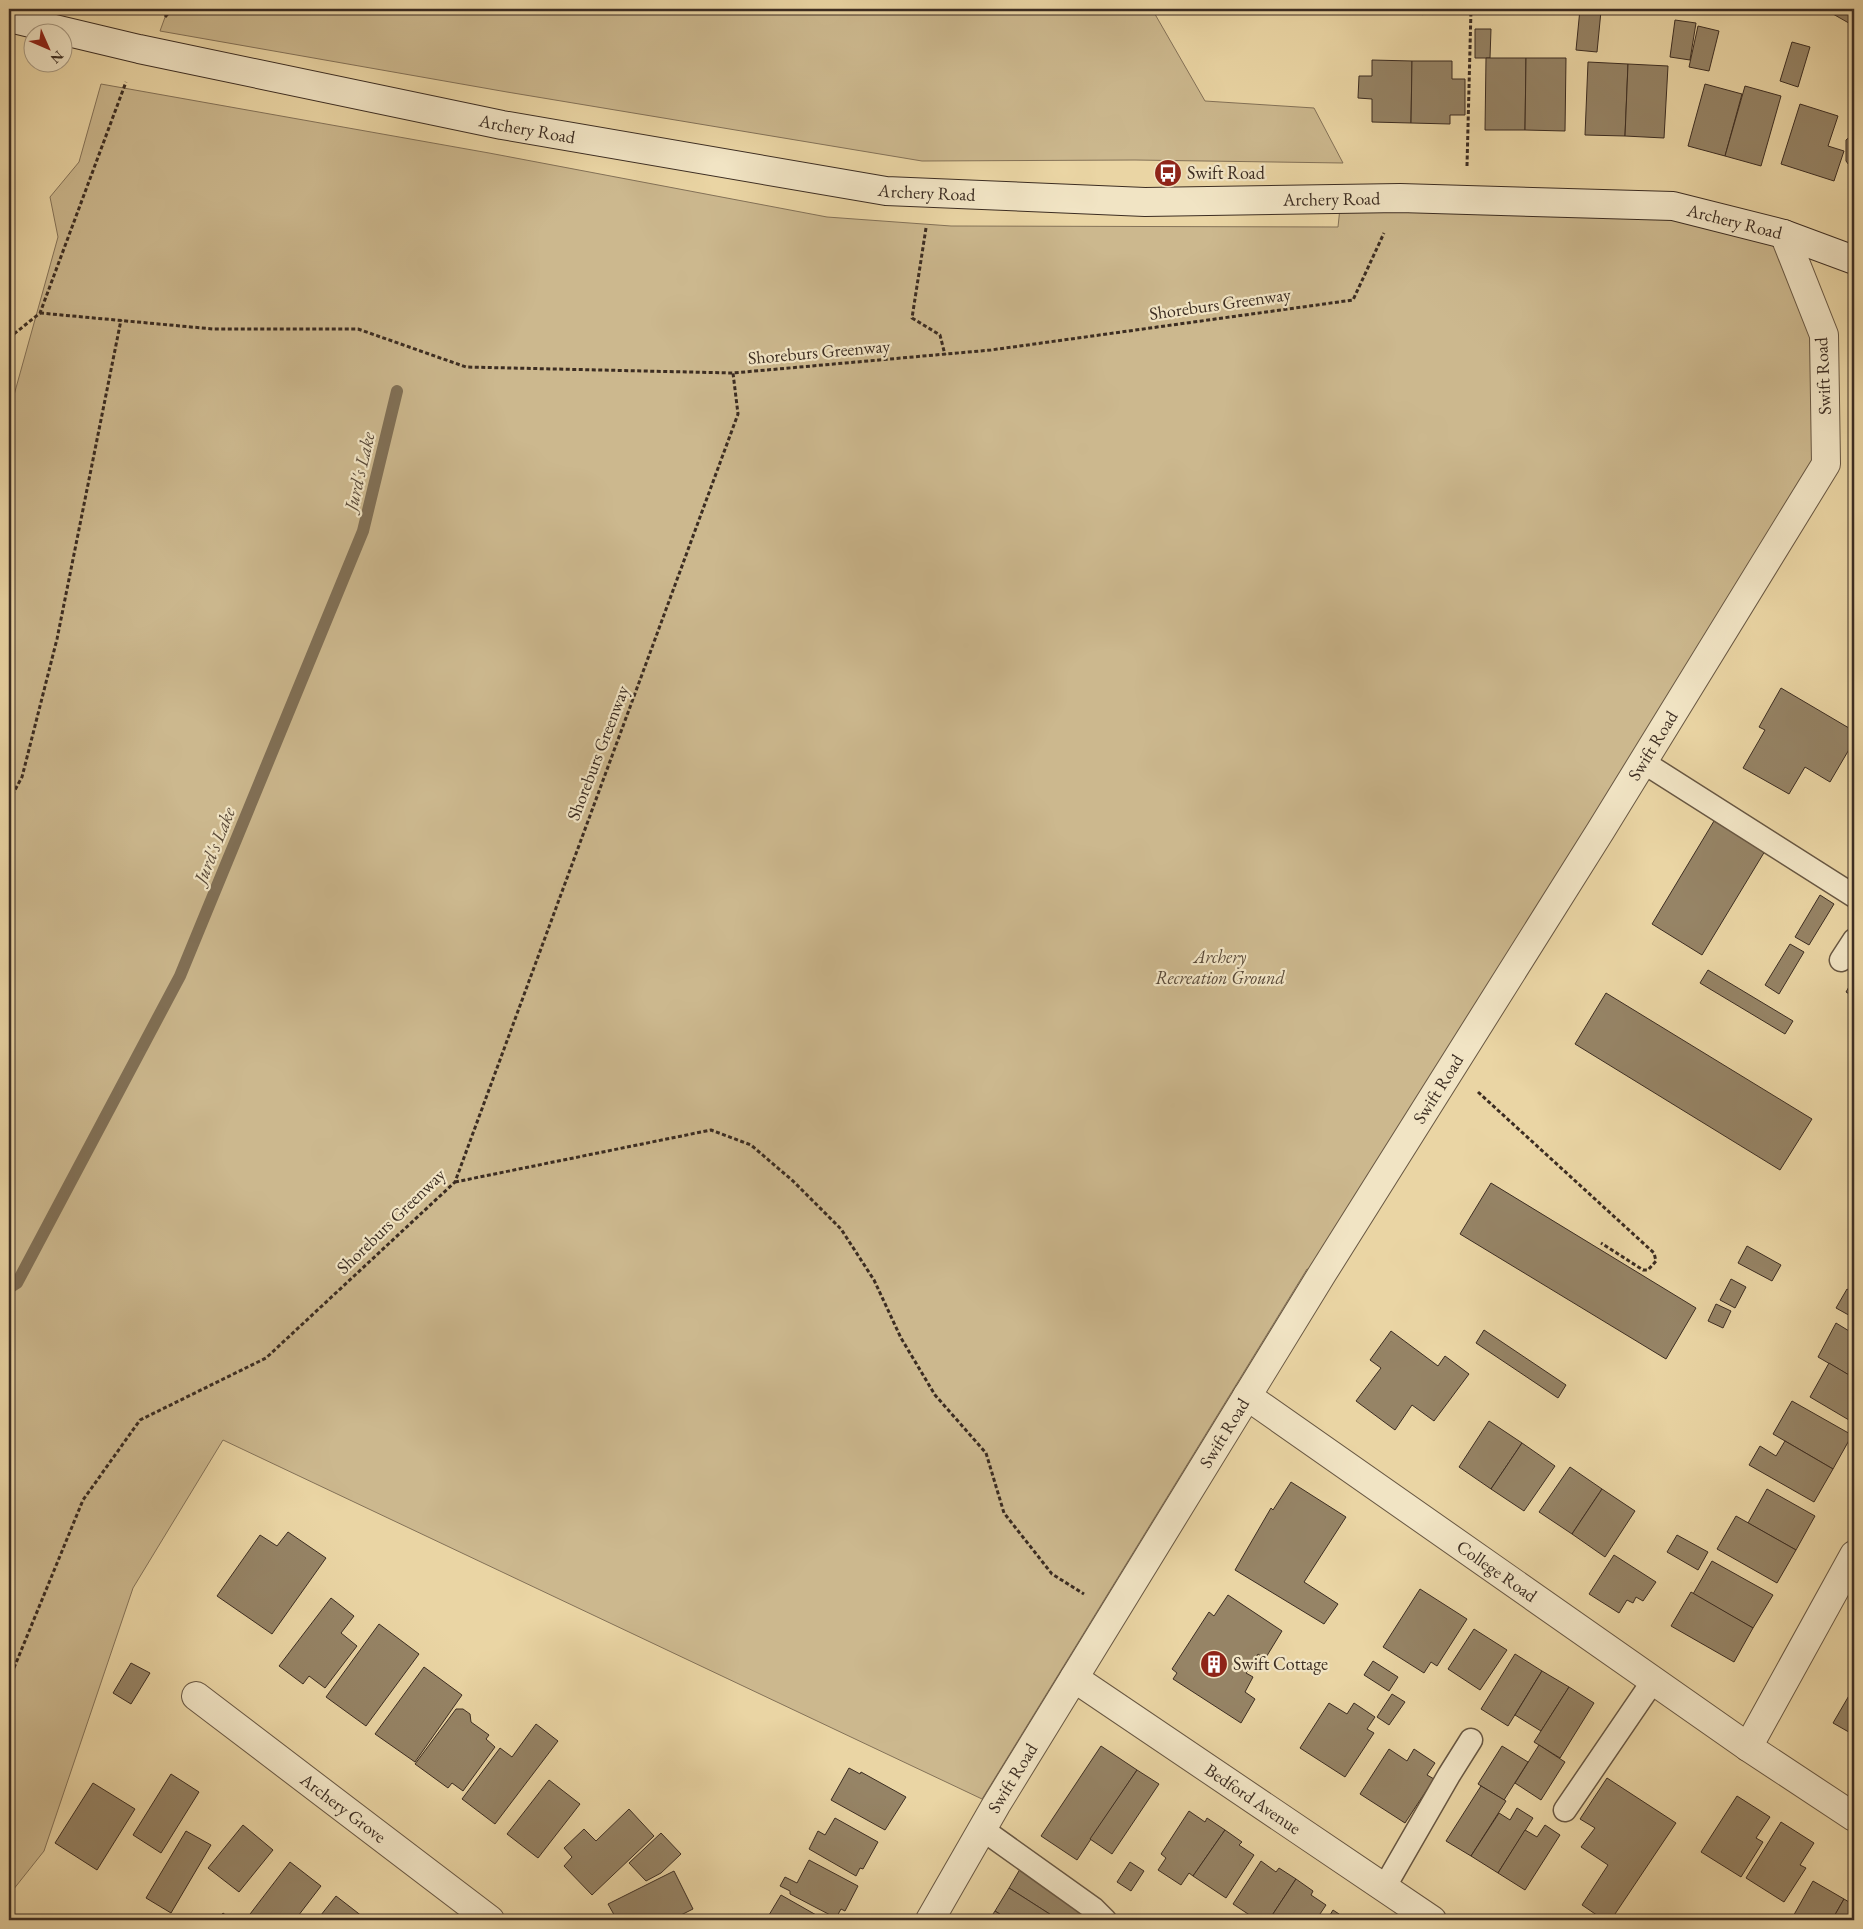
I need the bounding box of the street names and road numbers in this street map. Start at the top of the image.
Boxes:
street label: Archery Road [476,108,578,149]
street label: Archery Road [875,178,977,206]
street label: Archery Road [1282,186,1381,211]
street label: Archery Road [1684,198,1786,244]
street label: Shoreburs Greenway [1148,282,1292,325]
street label: Shoreburs Greenway [747,334,891,369]
street label: Swift Road [1809,336,1836,415]
street label: Shoreburs Greenway [561,682,634,824]
street label: Swift Road [1622,706,1683,785]
street label: Swift Road [1407,1049,1469,1128]
street label: Shoreburs Greenway [331,1163,450,1278]
street label: Swift Road [1194,1393,1255,1472]
street label: College Road [1452,1534,1543,1607]
street label: Swift Road [982,1738,1043,1817]
street label: Bedford Avenue [1201,1758,1306,1839]
street label: Archery Grove [295,1767,391,1848]

